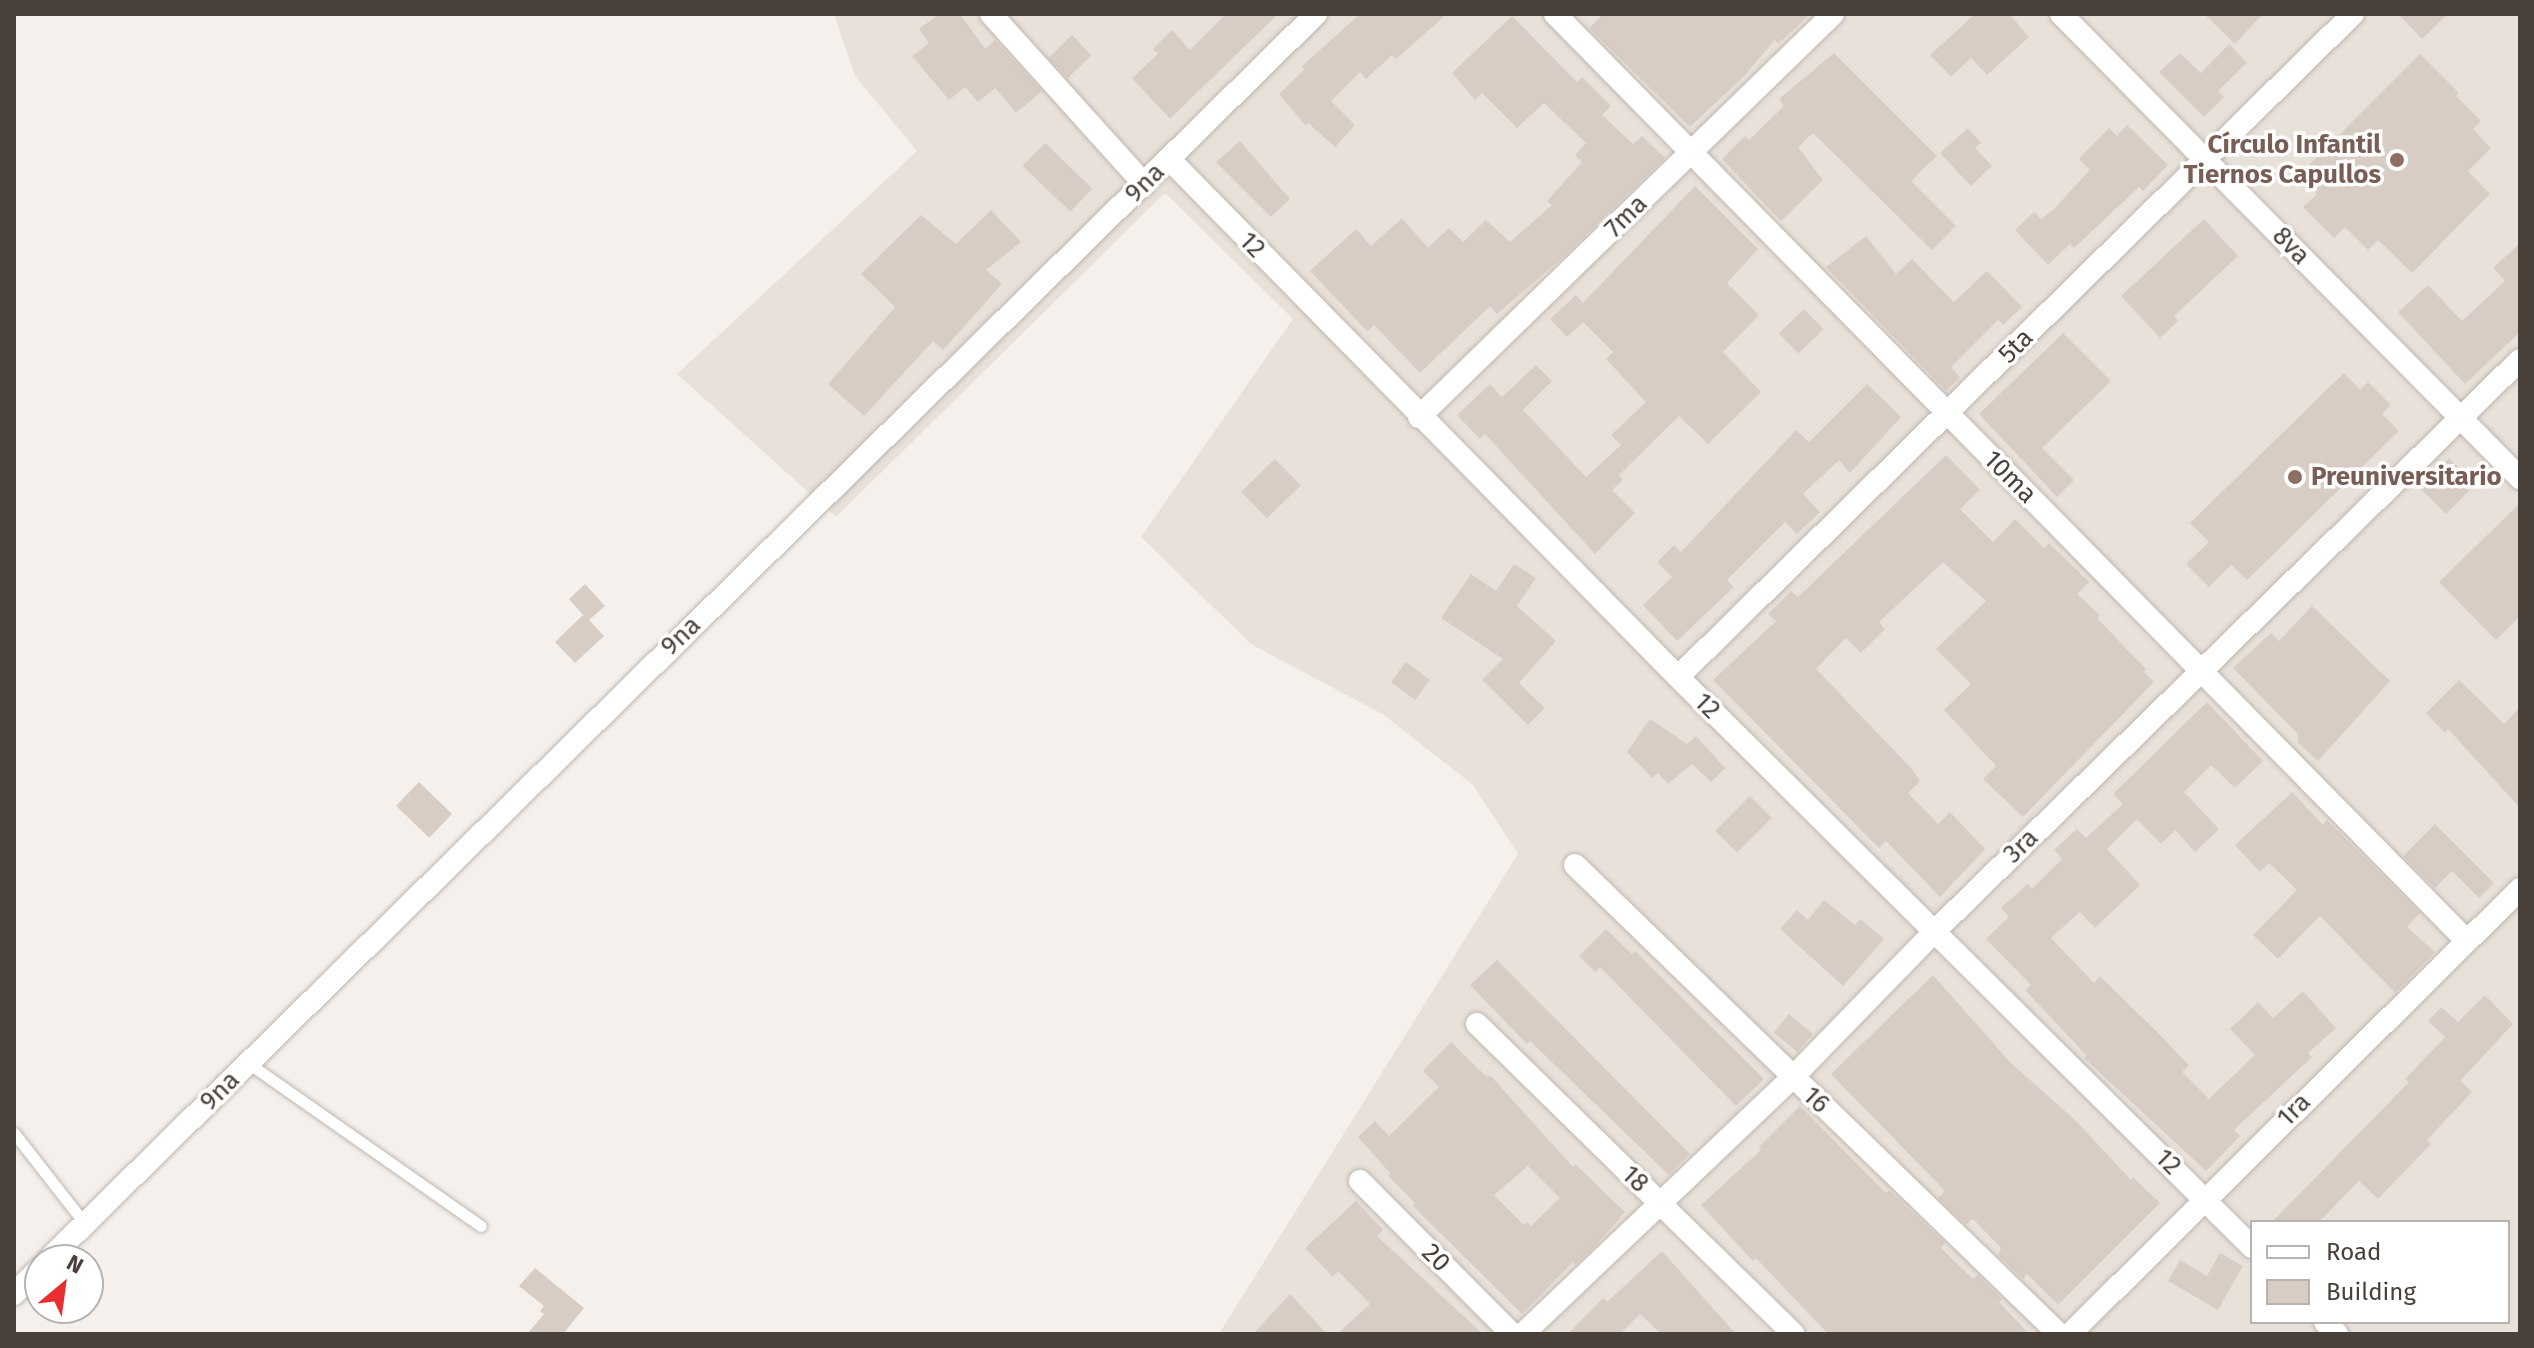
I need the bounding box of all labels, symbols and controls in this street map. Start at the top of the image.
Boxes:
place label: Círculo Infantil Tiernos Capullos [2184,129,2381,190]
marker: Círculo Infantil Tiernos Capullos [2388,151,2406,169]
street label: 9na [1119,157,1171,209]
street label: 7ma [1598,188,1654,244]
street label: 8va [2266,221,2316,271]
street label: 12 [1232,225,1272,265]
street label: 5ta [1992,322,2040,370]
street label: 10ma [1977,444,2043,510]
place label: Preuniversitario [2311,461,2502,493]
marker: Preuniversitario [2286,468,2304,486]
street label: 9na [655,610,707,662]
street label: 12 [1687,686,1727,726]
street label: 3ra [1997,822,2045,870]
street label: 9na [194,1065,246,1117]
street label: 16 [1796,1080,1836,1120]
street label: 1ra [2271,1087,2317,1133]
street label: 12 [2148,1142,2188,1182]
street label: 18 [1615,1159,1655,1199]
legend [2250,1220,2510,1324]
street label: 20 [1415,1237,1457,1279]
text: Road [2326,1238,2381,1266]
north arrow [24,1244,104,1324]
text: N [62,1249,88,1280]
text: Building [2326,1278,2416,1306]

